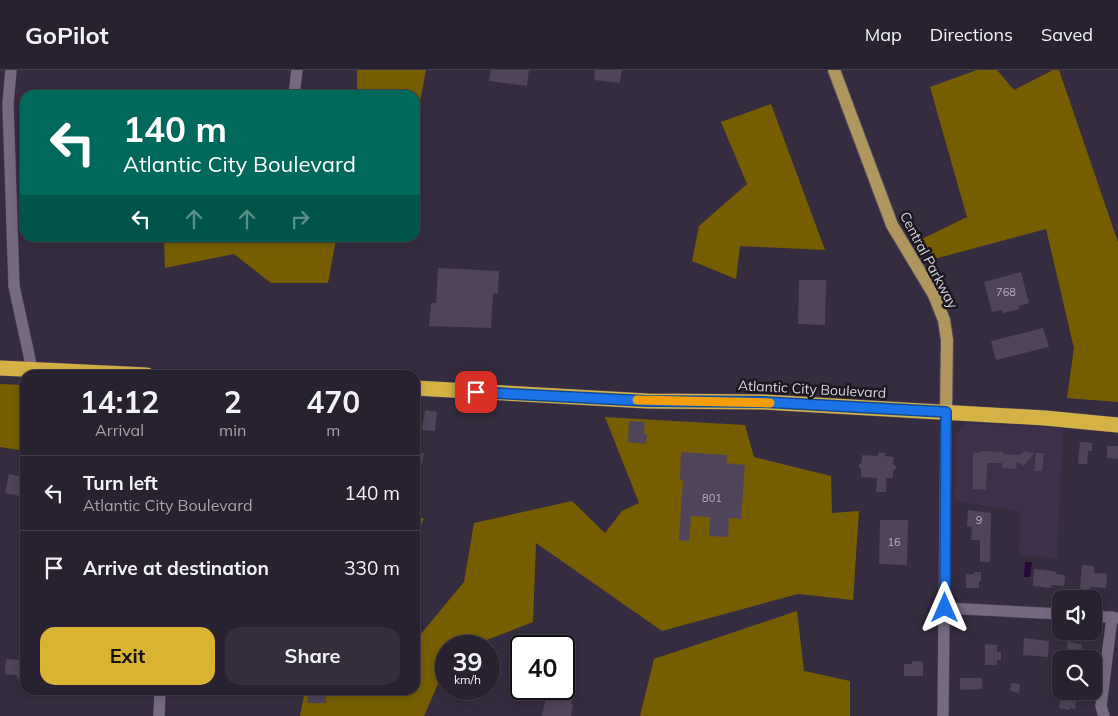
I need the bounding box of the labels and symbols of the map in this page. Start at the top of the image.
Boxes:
street label: Central Parkway [896,208,962,312]
house number: 768 [996,285,1016,299]
pin [455,371,497,413]
street label: Atlantic City Boulevard [737,376,887,402]
house number: 801 [702,491,722,505]
house number: 9 [976,513,982,527]
house number: 16 [887,535,901,549]
position arrow [918,581,970,633]
speed limit sign: 40 [510,635,575,700]

